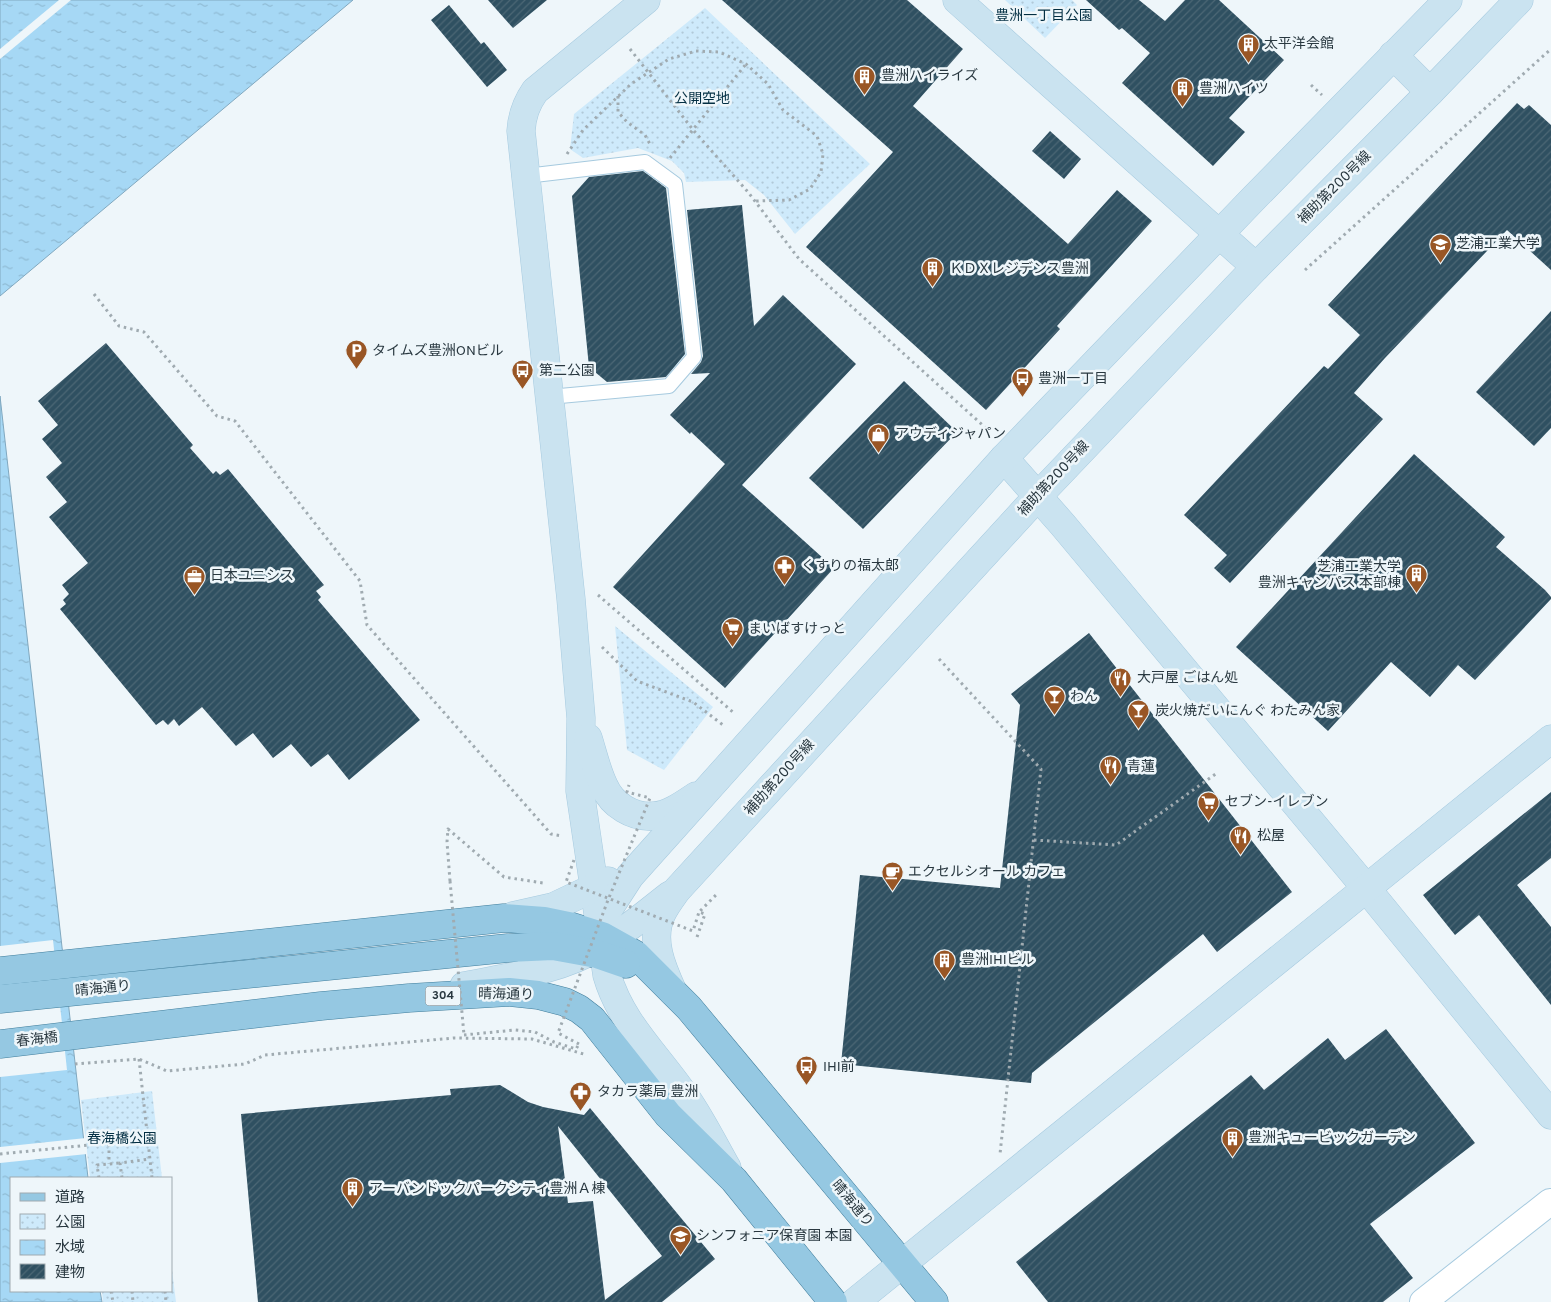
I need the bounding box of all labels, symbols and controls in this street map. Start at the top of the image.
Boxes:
park label: 豊洲一丁目公園 [995,7,1093,25]
building icon: 太平洋会館 [1236,32,1260,63]
place label: 太平洋会館 [1264,36,1334,53]
building icon: 豊洲ハイライズ [853,64,877,95]
place label: 豊洲ハイライズ [881,67,978,85]
building icon: 豊洲ハイツ [1171,77,1195,108]
place label: 豊洲ハイツ [1199,80,1269,98]
park label: 公開空地 [674,91,730,108]
street label: 補助第200号線 [1294,147,1375,228]
school or university icon: 芝浦工業大学 [1428,232,1452,263]
place label: 芝浦工業大学 [1456,236,1540,253]
building icon: ＫＤＸレジデンス豊洲 [921,257,945,288]
place label: ＫＤＸレジデンス豊洲 [949,260,1089,278]
parking icon: タイムズ豊洲ONビル [344,339,368,370]
place label: タイムズ豊洲ONビル [372,342,504,360]
bus stop icon: 第二公園 [511,359,535,390]
place label: 第二公園 [539,362,595,380]
bus stop icon: 豊洲一丁目 [1010,367,1034,398]
place label: 豊洲一丁目 [1038,370,1108,388]
shop icon: アウディジャパン [867,422,891,453]
place label: アウディジャパン [895,426,1006,443]
street label: 補助第200号線 [1014,437,1093,520]
pharmacy icon: くすりの福太郎 [773,554,797,585]
place label: くすりの福太郎 [801,558,899,575]
place label: 芝浦工業大学 豊洲キャンパス 本部棟 [1258,559,1401,592]
building icon: 芝浦工業大学 豊洲キャンパス 本部棟 [1405,563,1429,594]
office icon: 日本ユニシス [182,564,206,595]
place label: 日本ユニシス [210,568,294,585]
supermarket icon: まいばすけっと [720,617,744,648]
place label: まいばすけっと [748,621,846,638]
restaurant icon: 大戸屋 ごはん処 [1109,666,1133,697]
place label: 大戸屋 ごはん処 [1137,669,1238,687]
bar icon: わん [1042,685,1066,716]
place label: わん [1070,689,1098,706]
bar icon: 炭火焼だいにんぐ わたみん家 [1127,699,1151,730]
place label: 炭火焼だいにんぐ わたみん家 [1155,703,1340,720]
street label: 補助第200号線 [741,736,819,820]
restaurant icon: 青蓮 [1099,755,1123,786]
place label: 青蓮 [1127,759,1155,776]
supermarket icon: セブン-イレブン [1197,790,1221,821]
place label: セブン-イレブン [1225,793,1329,811]
restaurant icon: 松屋 [1229,824,1253,855]
place label: 松屋 [1257,828,1285,845]
cafe icon: エクセルシオール カフェ [880,860,904,891]
place label: エクセルシオール カフェ [908,864,1065,881]
building icon: 豊洲IHIビル [933,948,957,979]
place label: 豊洲IHIビル [961,951,1035,969]
street label: 晴海通り [74,978,132,1000]
road number: 304 [426,986,460,1006]
street label: 晴海通り [478,986,534,1004]
street label: 春海橋 [15,1029,59,1051]
bus stop icon: IHI前 [795,1055,819,1086]
place label: IHI前 [823,1058,855,1076]
pharmacy icon: タカラ薬局 豊洲 [569,1080,593,1111]
place label: タカラ薬局 豊洲 [597,1083,698,1101]
building icon: 豊洲キュービックガーデン [1220,1126,1244,1157]
place label: 豊洲キュービックガーデン [1248,1129,1416,1147]
park label: 春海橋公園 [87,1131,157,1148]
legend [10,1177,172,1292]
building icon: アーバンドックパークシティ豊洲Ａ棟 [341,1177,365,1208]
street label: 晴海通り [827,1177,877,1231]
place label: アーバンドックパークシティ豊洲Ａ棟 [369,1180,605,1198]
text: 道路 [55,1189,85,1208]
text: 公園 [55,1214,85,1233]
school or university icon: シンフォニア保育園 本園 [668,1224,692,1255]
place label: シンフォニア保育園 本園 [696,1228,853,1245]
text: 水域 [55,1239,85,1258]
text: 建物 [55,1264,85,1283]

